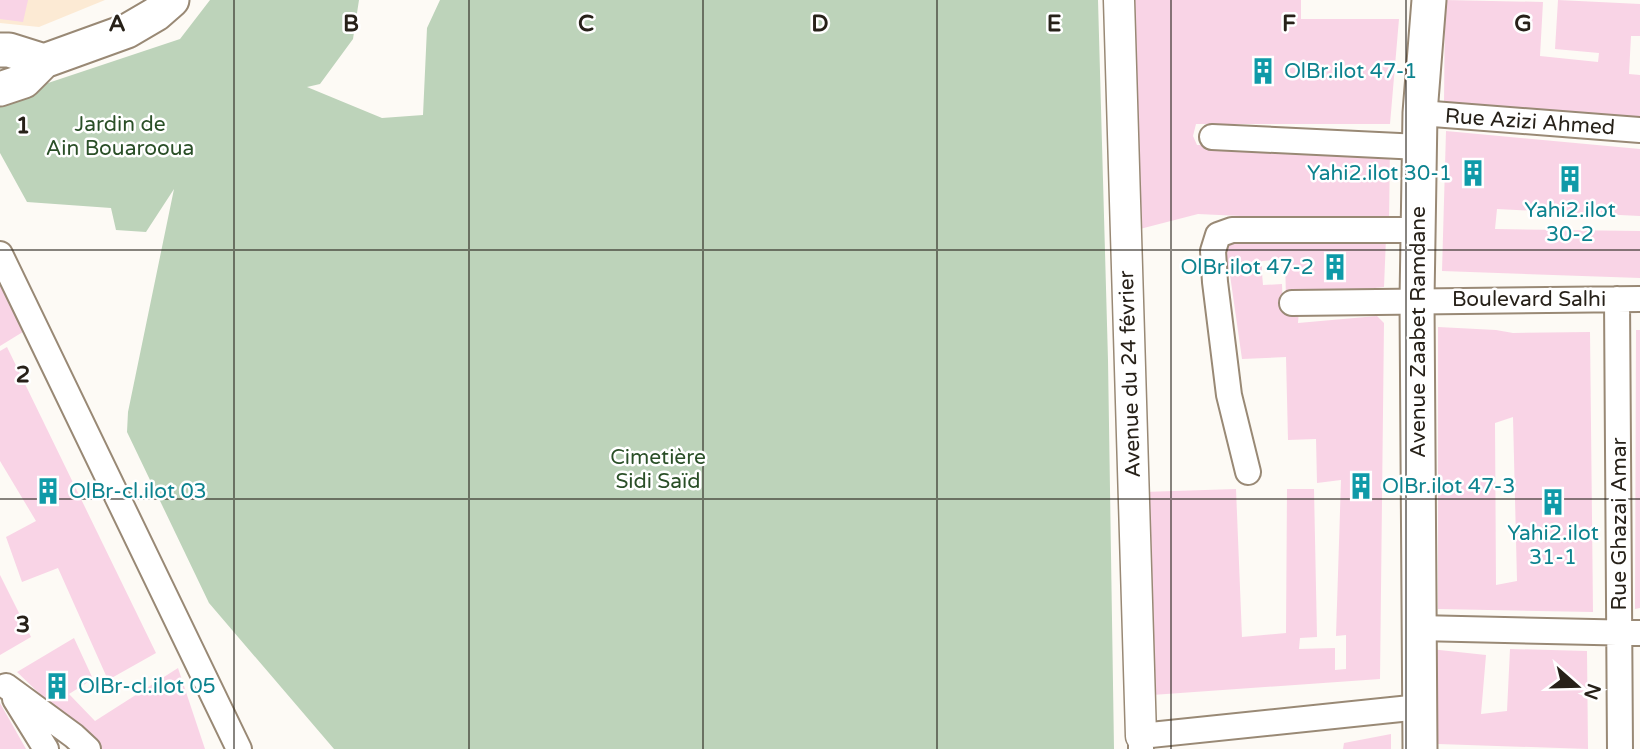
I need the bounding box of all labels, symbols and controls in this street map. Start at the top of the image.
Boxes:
text: A [108,10,126,38]
text: B [343,10,359,38]
text: C [578,10,594,38]
text: D [811,10,829,38]
text: E [1047,10,1061,38]
text: F [1282,10,1296,38]
text: G [1514,10,1532,38]
building icon: OlBr.ilot 47-1 [1248,56,1278,86]
place label: OlBr.ilot 47-1 [1284,59,1418,84]
street label: Rue Azizi Ahmed [1444,104,1616,140]
text: 1 [16,112,30,140]
park label: Jardin de Ain Bouarooua [46,112,194,161]
building icon: Yahi2.ilot 30-1 [1458,158,1488,188]
place label: Yahi2.ilot 30-1 [1307,161,1452,186]
building icon: Yahi2.ilot 30-2 [1555,164,1585,194]
place label: Yahi2.ilot 30-2 [1524,198,1616,247]
street label: Avenue Zaabet Ramdane [1406,206,1431,458]
building icon: OlBr.ilot 47-2 [1320,252,1350,282]
place label: OlBr.ilot 47-2 [1181,255,1314,280]
street label: Avenue du 24 février [1114,270,1146,478]
street label: Boulevard Salhi [1452,287,1606,312]
text: 2 [16,361,30,389]
street label: Rue Ghazai Amar [1607,437,1632,611]
park label: Cimetière Sidi Saïd [610,445,706,494]
building icon: OlBr.ilot 47-3 [1346,471,1376,501]
place label: OlBr.ilot 47-3 [1382,474,1516,499]
building icon: OlBr-cl.ilot 03 [33,476,63,506]
place label: OlBr-cl.ilot 03 [69,479,207,504]
building icon: Yahi2.ilot 31-1 [1538,487,1568,517]
place label: Yahi2.ilot 31-1 [1507,521,1599,570]
text: 3 [16,611,30,639]
north arrow [1542,651,1612,721]
building icon: OlBr-cl.ilot 05 [42,671,72,701]
place label: OlBr-cl.ilot 05 [78,674,216,699]
text: N [1579,681,1605,702]

